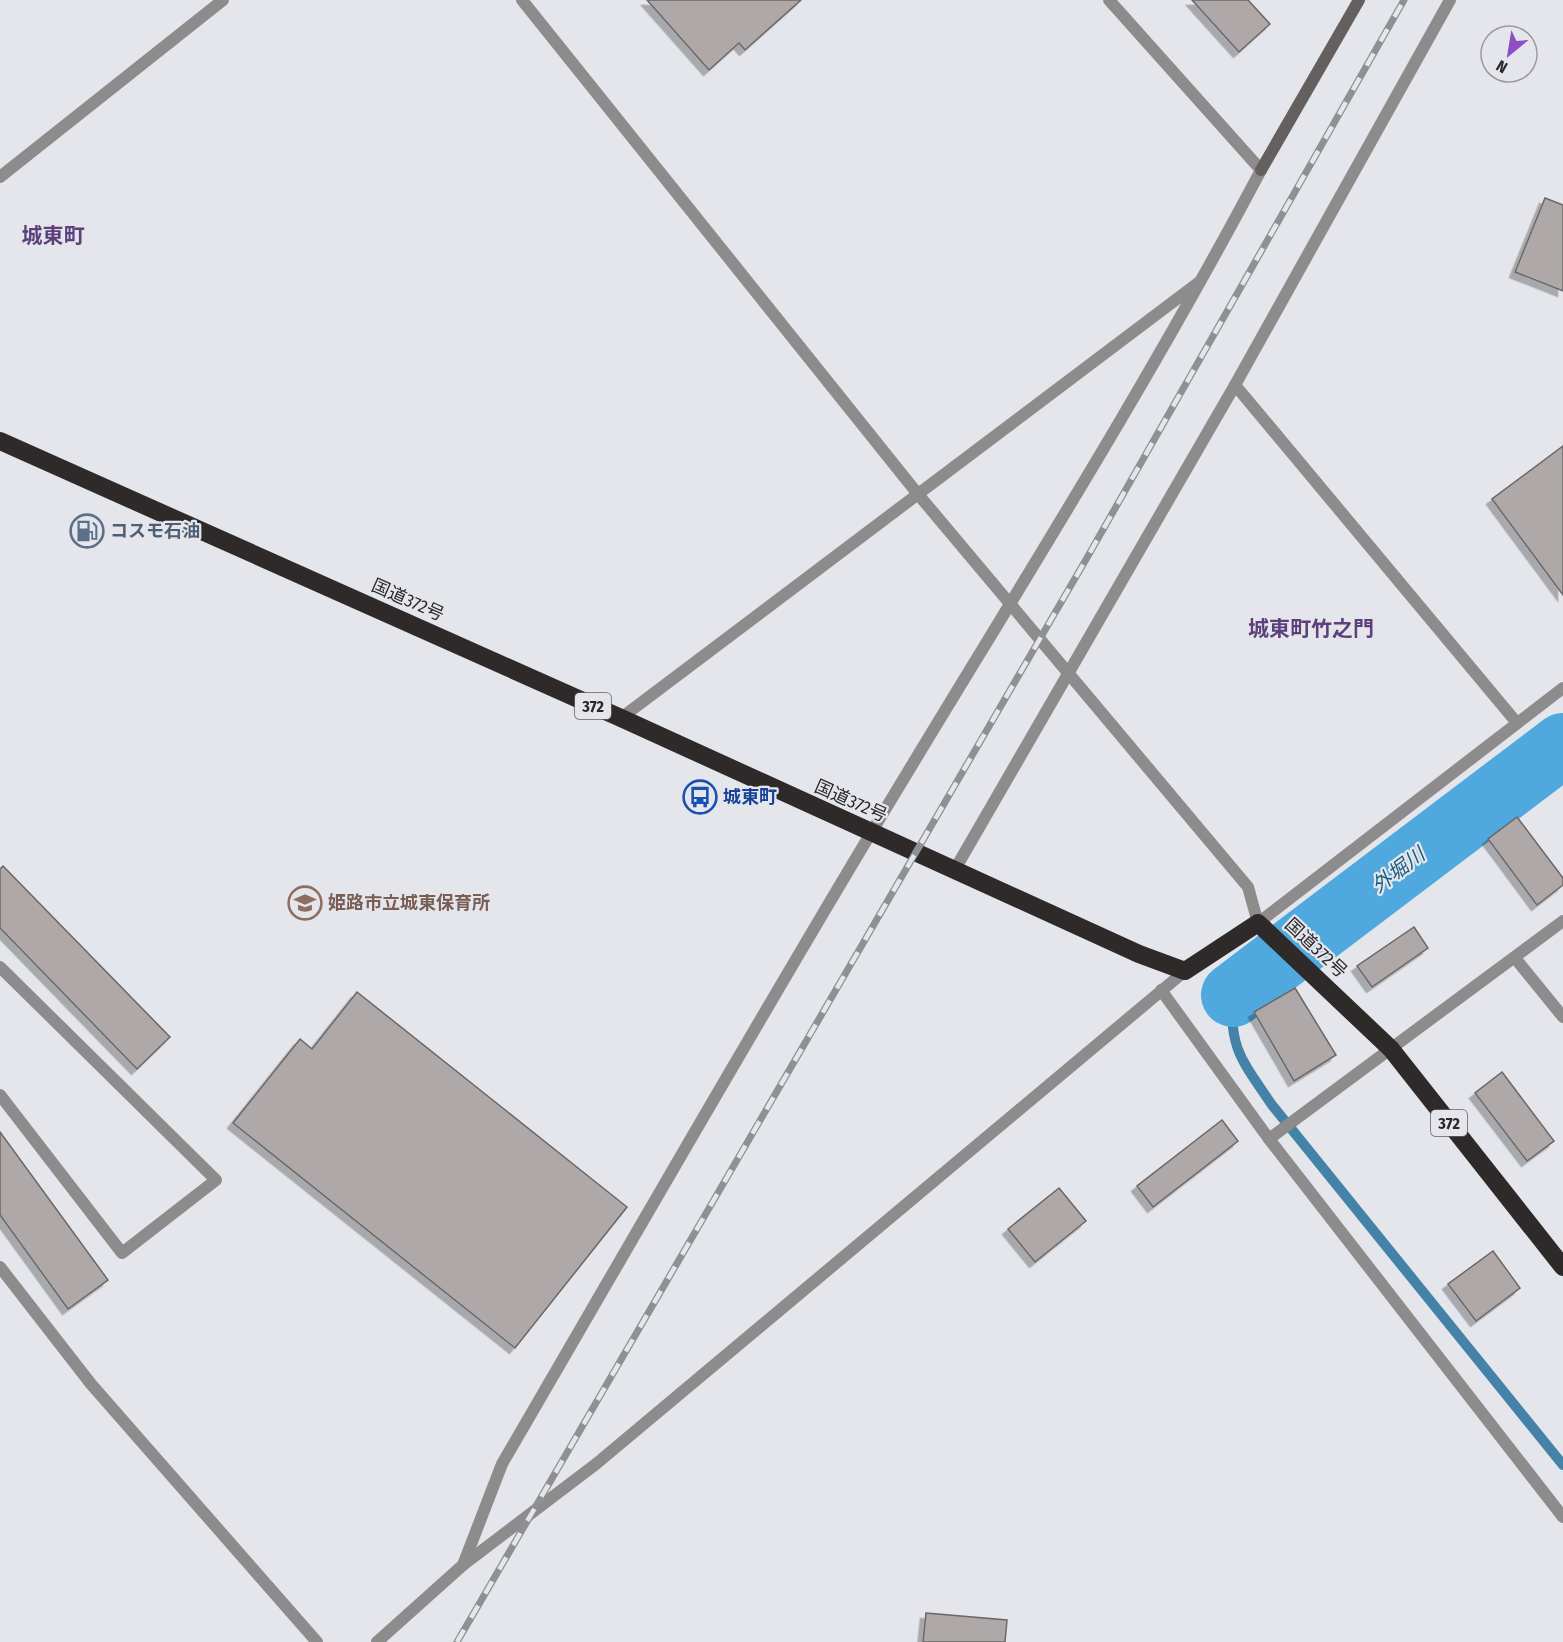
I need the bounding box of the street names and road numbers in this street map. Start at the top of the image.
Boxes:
street label: 国道372号 [368,574,448,626]
road number: 372 [575,693,611,719]
street label: 国道372号 [811,775,891,827]
street label: 国道372号 [1280,914,1352,982]
road number: 372 [1431,1110,1467,1136]

